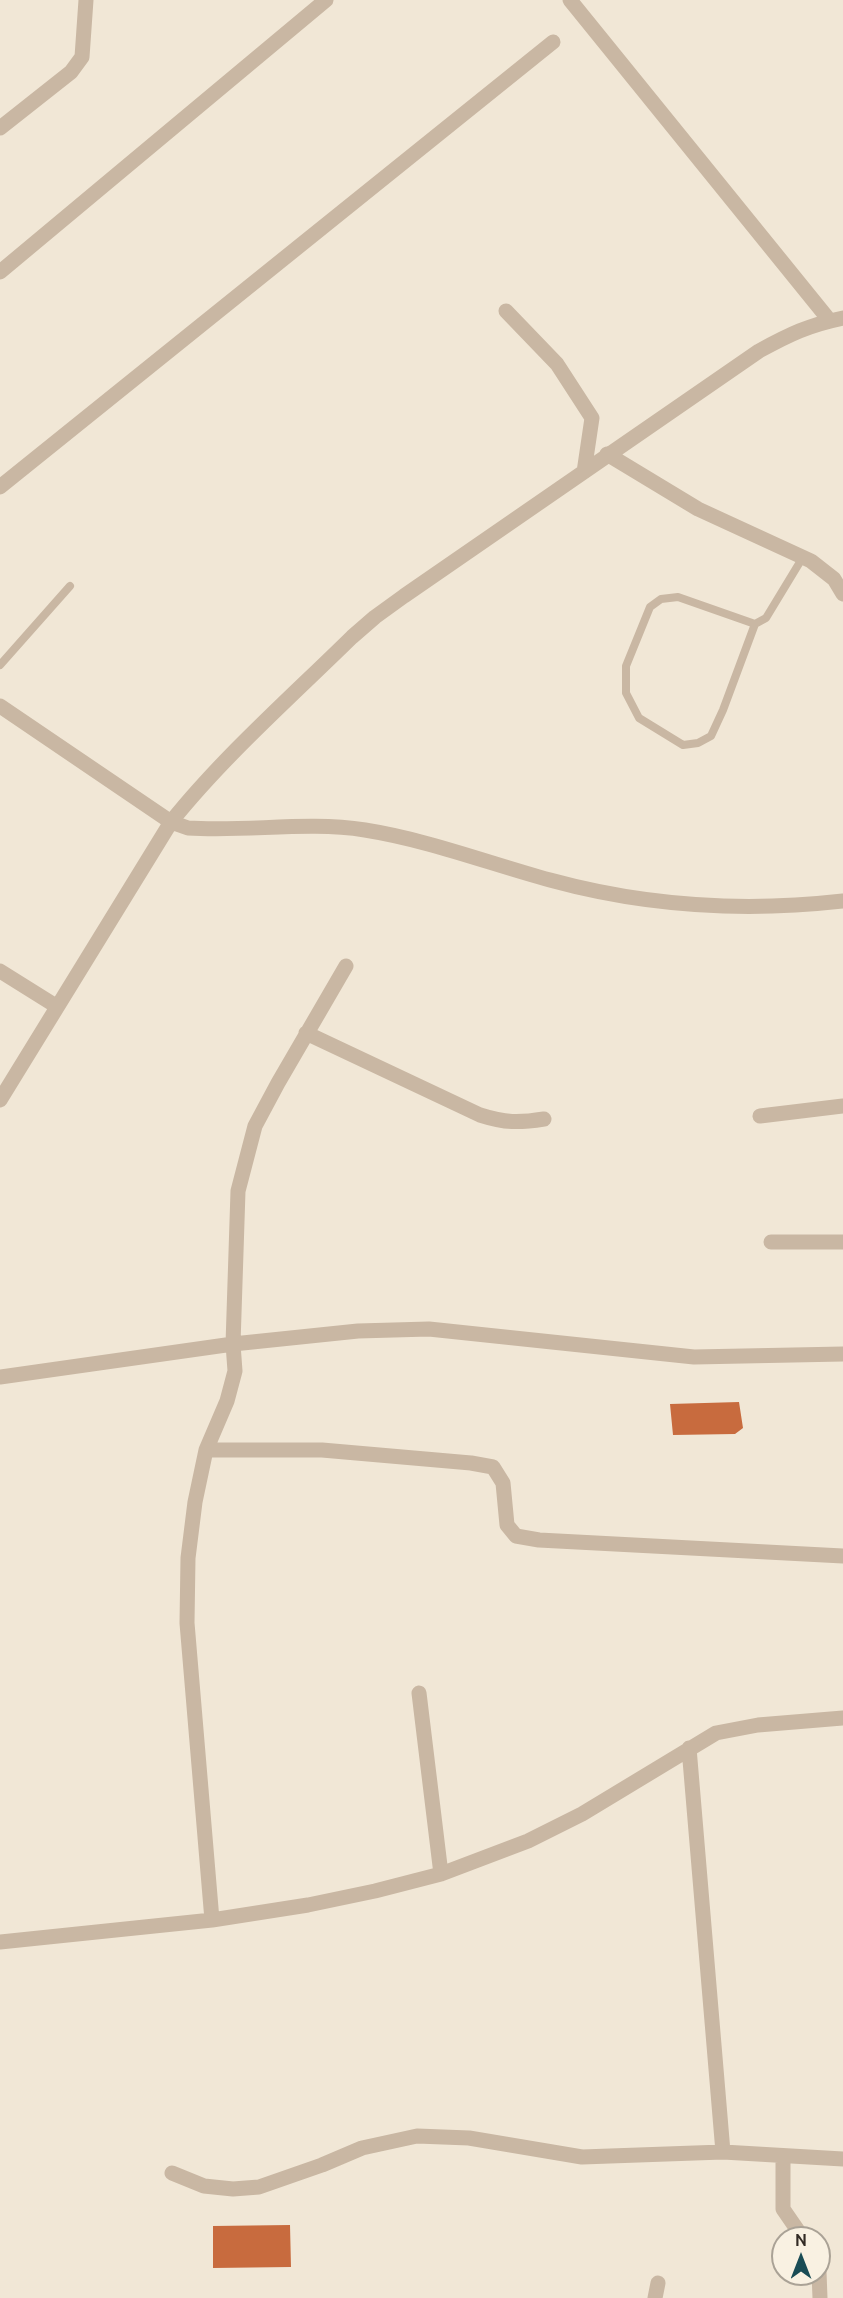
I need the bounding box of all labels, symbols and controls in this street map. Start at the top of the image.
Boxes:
north arrow [771,2226,831,2286]
text: N [795,2231,807,2249]

